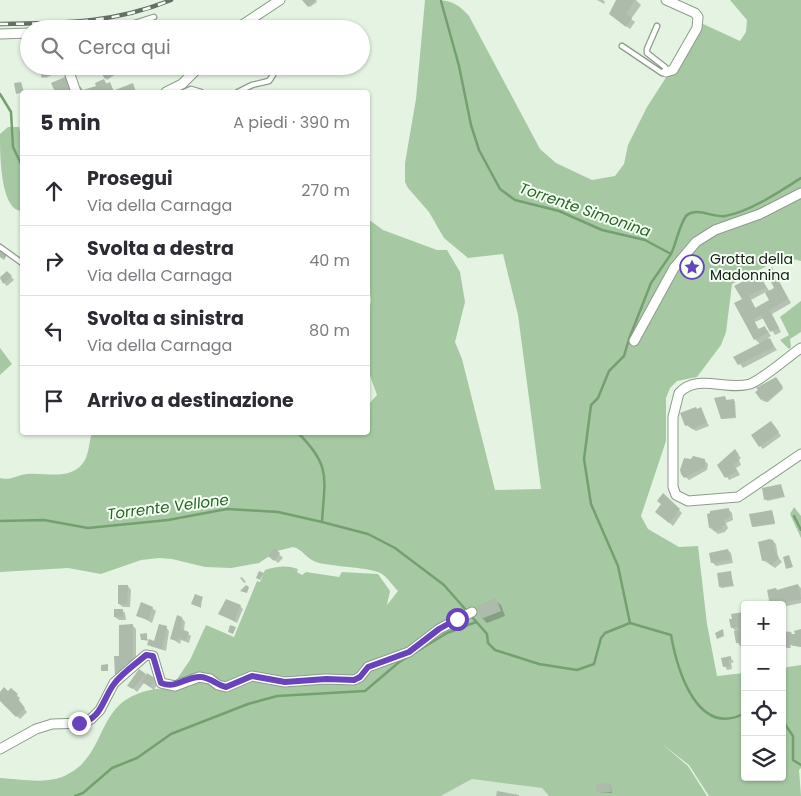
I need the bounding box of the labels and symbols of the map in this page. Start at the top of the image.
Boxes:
water label: Torrente Simonina [517,177,654,242]
place label: Grotta della Madonnina [710,249,793,285]
place icon: Grotta della Madonnina [679,254,705,280]
water label: Torrente Vellone [106,489,230,524]
route start [446,608,469,631]
route end [68,712,91,735]

